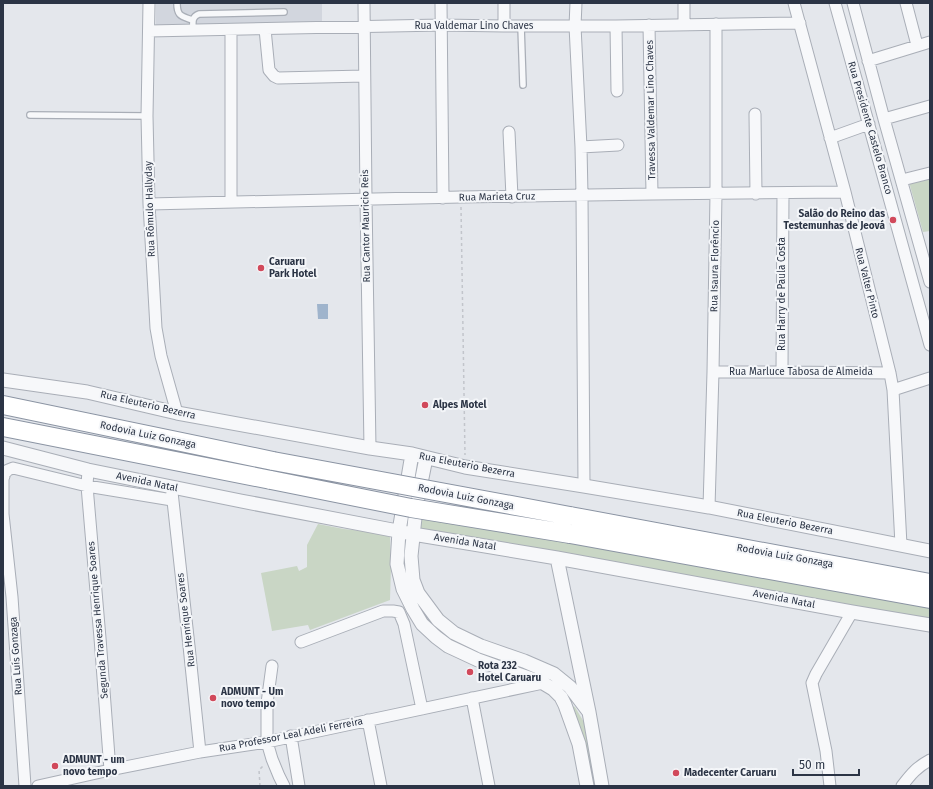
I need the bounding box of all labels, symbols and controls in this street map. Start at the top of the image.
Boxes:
street label: Rua Valdemar Lino Chaves [414,20,534,32]
street label: Travessa Valdemar Lino Chaves [644,39,658,180]
street label: Rua Presidente Castelo Branco [845,60,895,196]
street label: Rua Rômulo Hallyday [142,161,158,257]
street label: Rua Cantor Mauricio Reis [359,169,373,283]
street label: Rua Marieta Cruz [459,190,536,204]
place label: Salão do Reino das Testemunhas de Jeová [784,208,886,232]
marker: Salão do Reino das Testemunhas de Jeová [888,215,898,225]
street label: Rua Isaura Florêncio [708,220,722,312]
street label: Rua Harry de Paula Costa [776,237,788,351]
street label: Rua Valter Pinto [852,246,882,320]
place label: Caruaru Park Hotel [269,256,317,280]
marker: Caruaru Park Hotel [256,263,266,273]
street label: Rua Marluce Tabosa de Almeida [729,366,873,378]
street label: Rua Eleuterio Bezerra [99,388,197,422]
place label: Alpes Motel [432,399,486,411]
marker: Alpes Motel [420,400,430,410]
street label: Rodovia Luiz Gonzaga [99,419,197,451]
street label: Rua Eleuterio Bezerra [418,450,516,480]
street label: Avenida Natal [115,470,179,494]
street label: Rodovia Luiz Gonzaga [417,482,515,512]
street label: Rua Eleuterio Bezerra [736,507,834,537]
street label: Avenida Natal [433,531,497,553]
street label: Segunda Travessa Henrique Soares [85,540,111,699]
street label: Rodovia Luiz Gonzaga [736,542,834,570]
street label: Rua Henrique Soares [174,572,198,668]
street label: Avenida Natal [752,587,816,611]
street label: Rua Luís Gonzaga [6,616,25,696]
place label: Rota 232 Hotel Caruaru [478,660,541,684]
marker: Rota 232 Hotel Caruaru [465,667,475,677]
place label: ADMUNT - Um novo tempo [220,686,284,710]
marker: ADMUNT - Um novo tempo [208,693,218,703]
street label: Rua Professor Leal Adeli Ferreira [218,715,364,755]
scale bar [793,751,859,777]
place label: ADMUNT - um novo tempo [62,754,125,778]
text: 50 m [799,758,825,772]
marker: ADMUNT - um novo tempo [50,761,60,771]
place label: Madecenter Caruaru [684,767,777,779]
marker: Madecenter Caruaru [671,768,681,778]

